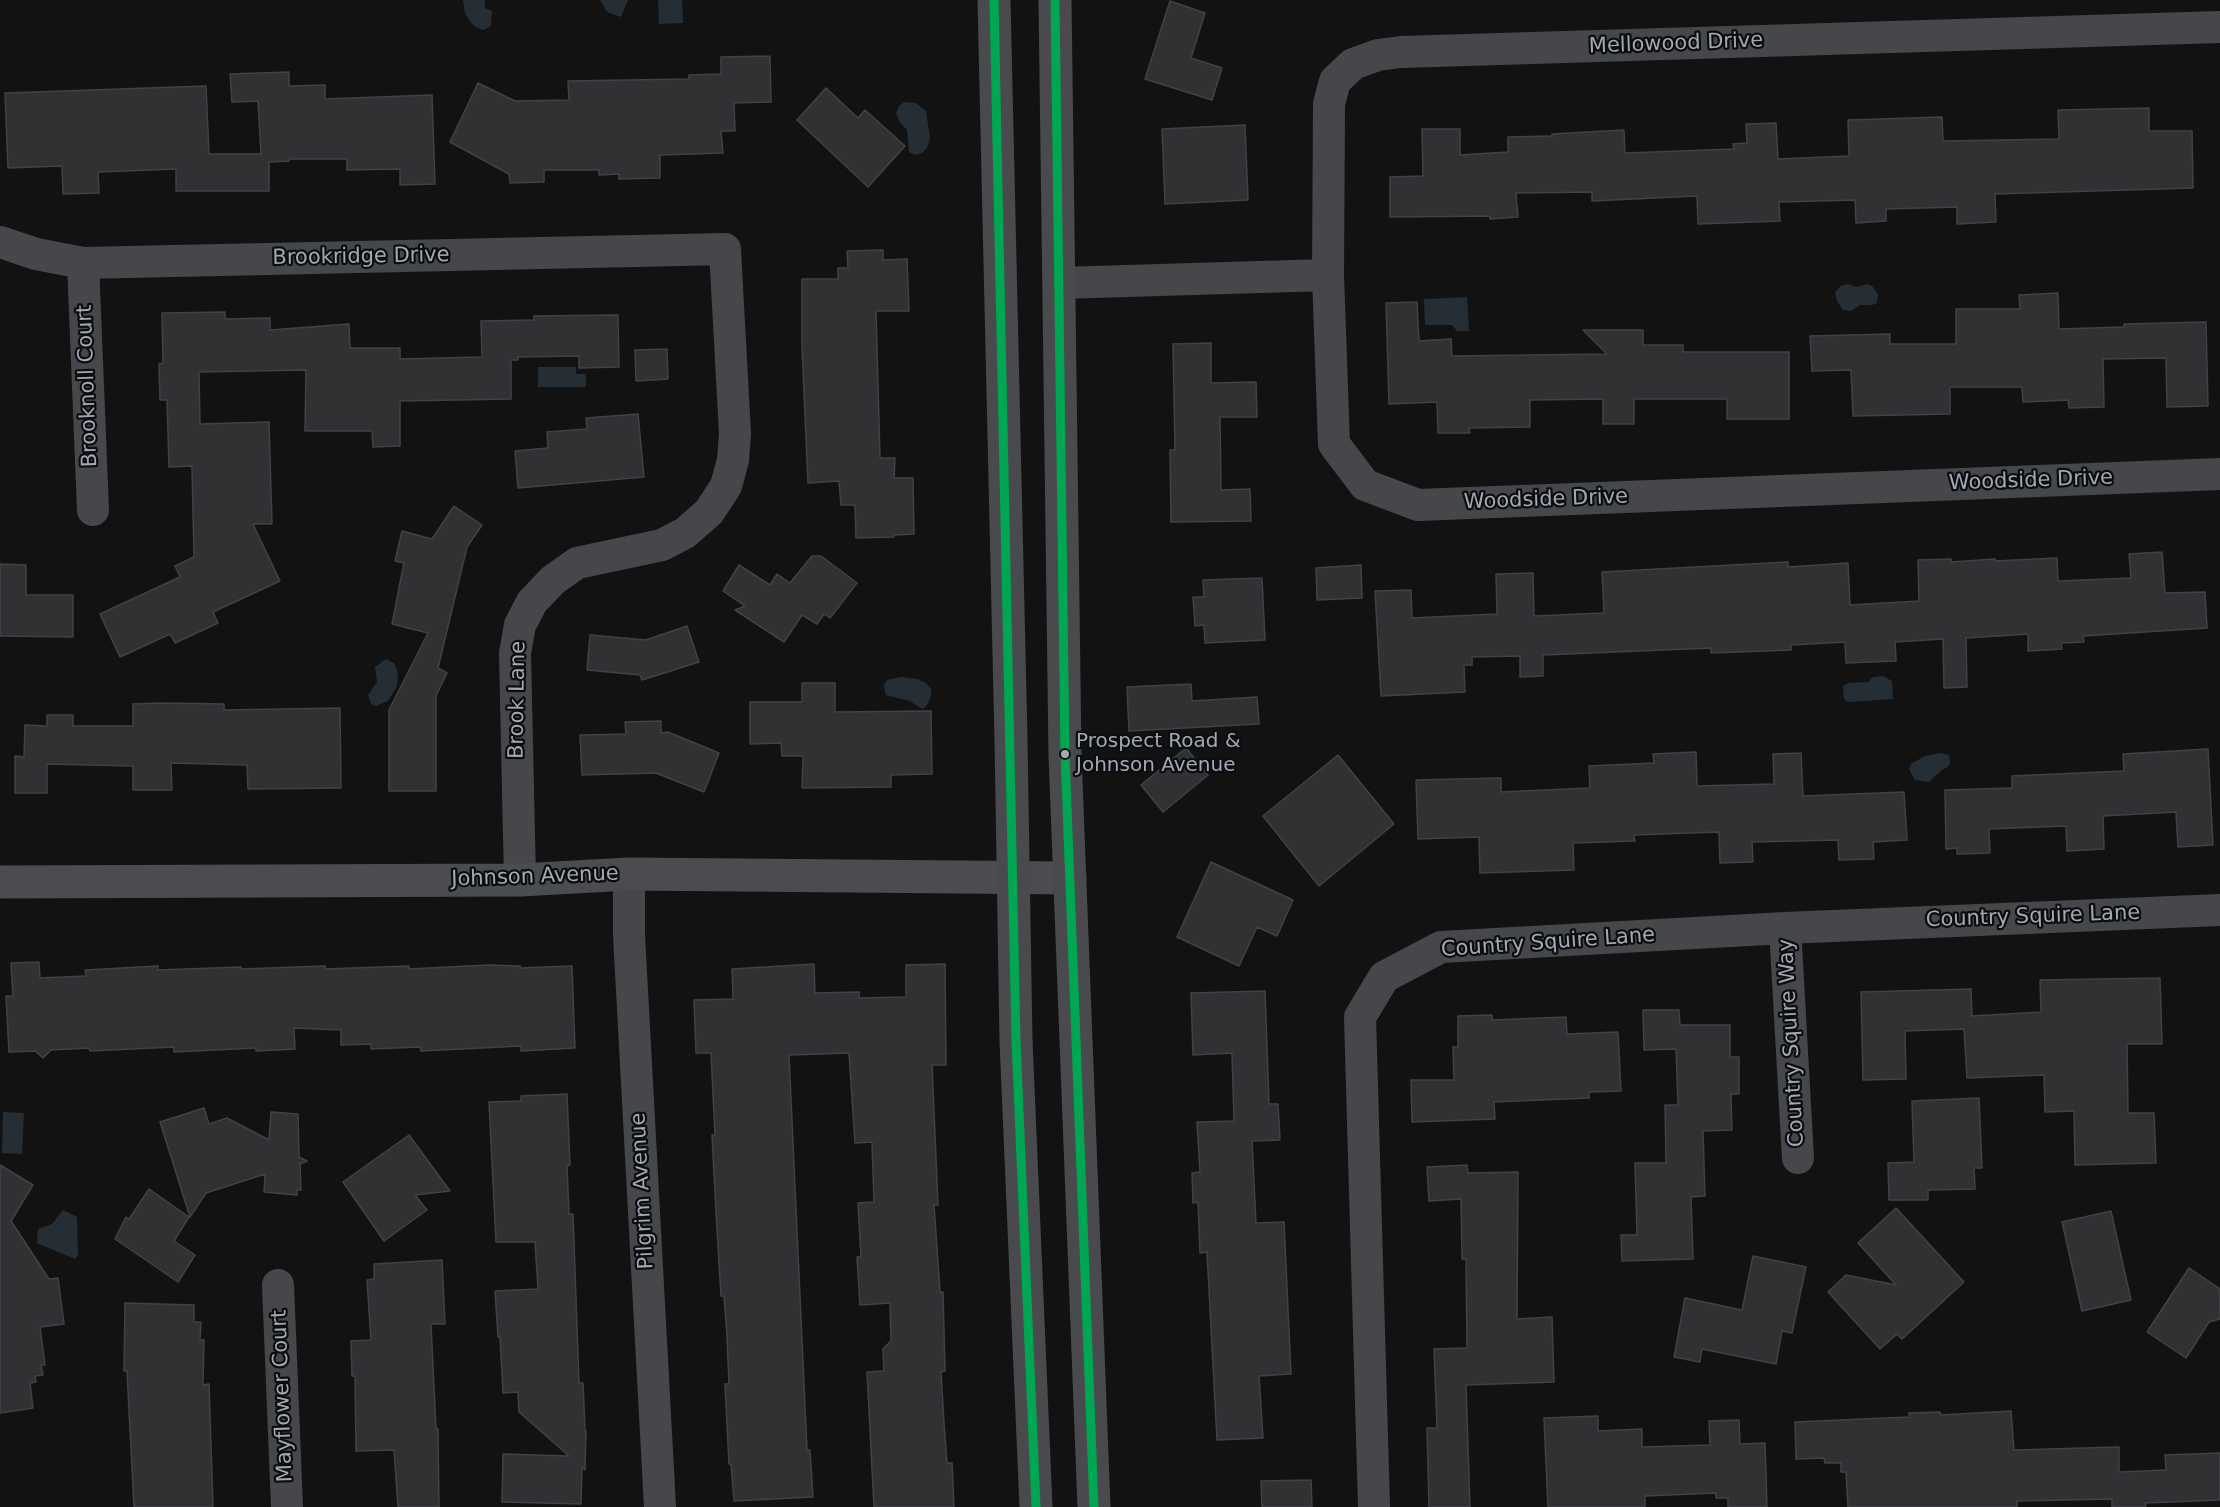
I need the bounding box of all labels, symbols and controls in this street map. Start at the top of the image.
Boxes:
street label: Mellowood Drive [1588,28,1764,60]
street label: Brookridge Drive [272,243,450,271]
street label: Brooknoll Court [73,304,103,468]
street label: Woodside Drive [1948,466,2114,496]
street label: Woodside Drive [1463,485,1629,515]
street label: Brook Lane [504,641,532,759]
place label: Prospect Road & Johnson Avenue [1076,730,1240,777]
marker: Prospect Road & Johnson Avenue [1059,748,1071,760]
street label: Johnson Avenue [451,861,619,893]
street label: Country Squire Lane [1925,901,2141,933]
street label: Country Squire Lane [1440,923,1656,963]
street label: Country Squire Way [1774,938,1810,1148]
street label: Pilgrim Avenue [626,1112,660,1270]
street label: Mayflower Court [267,1309,299,1483]

